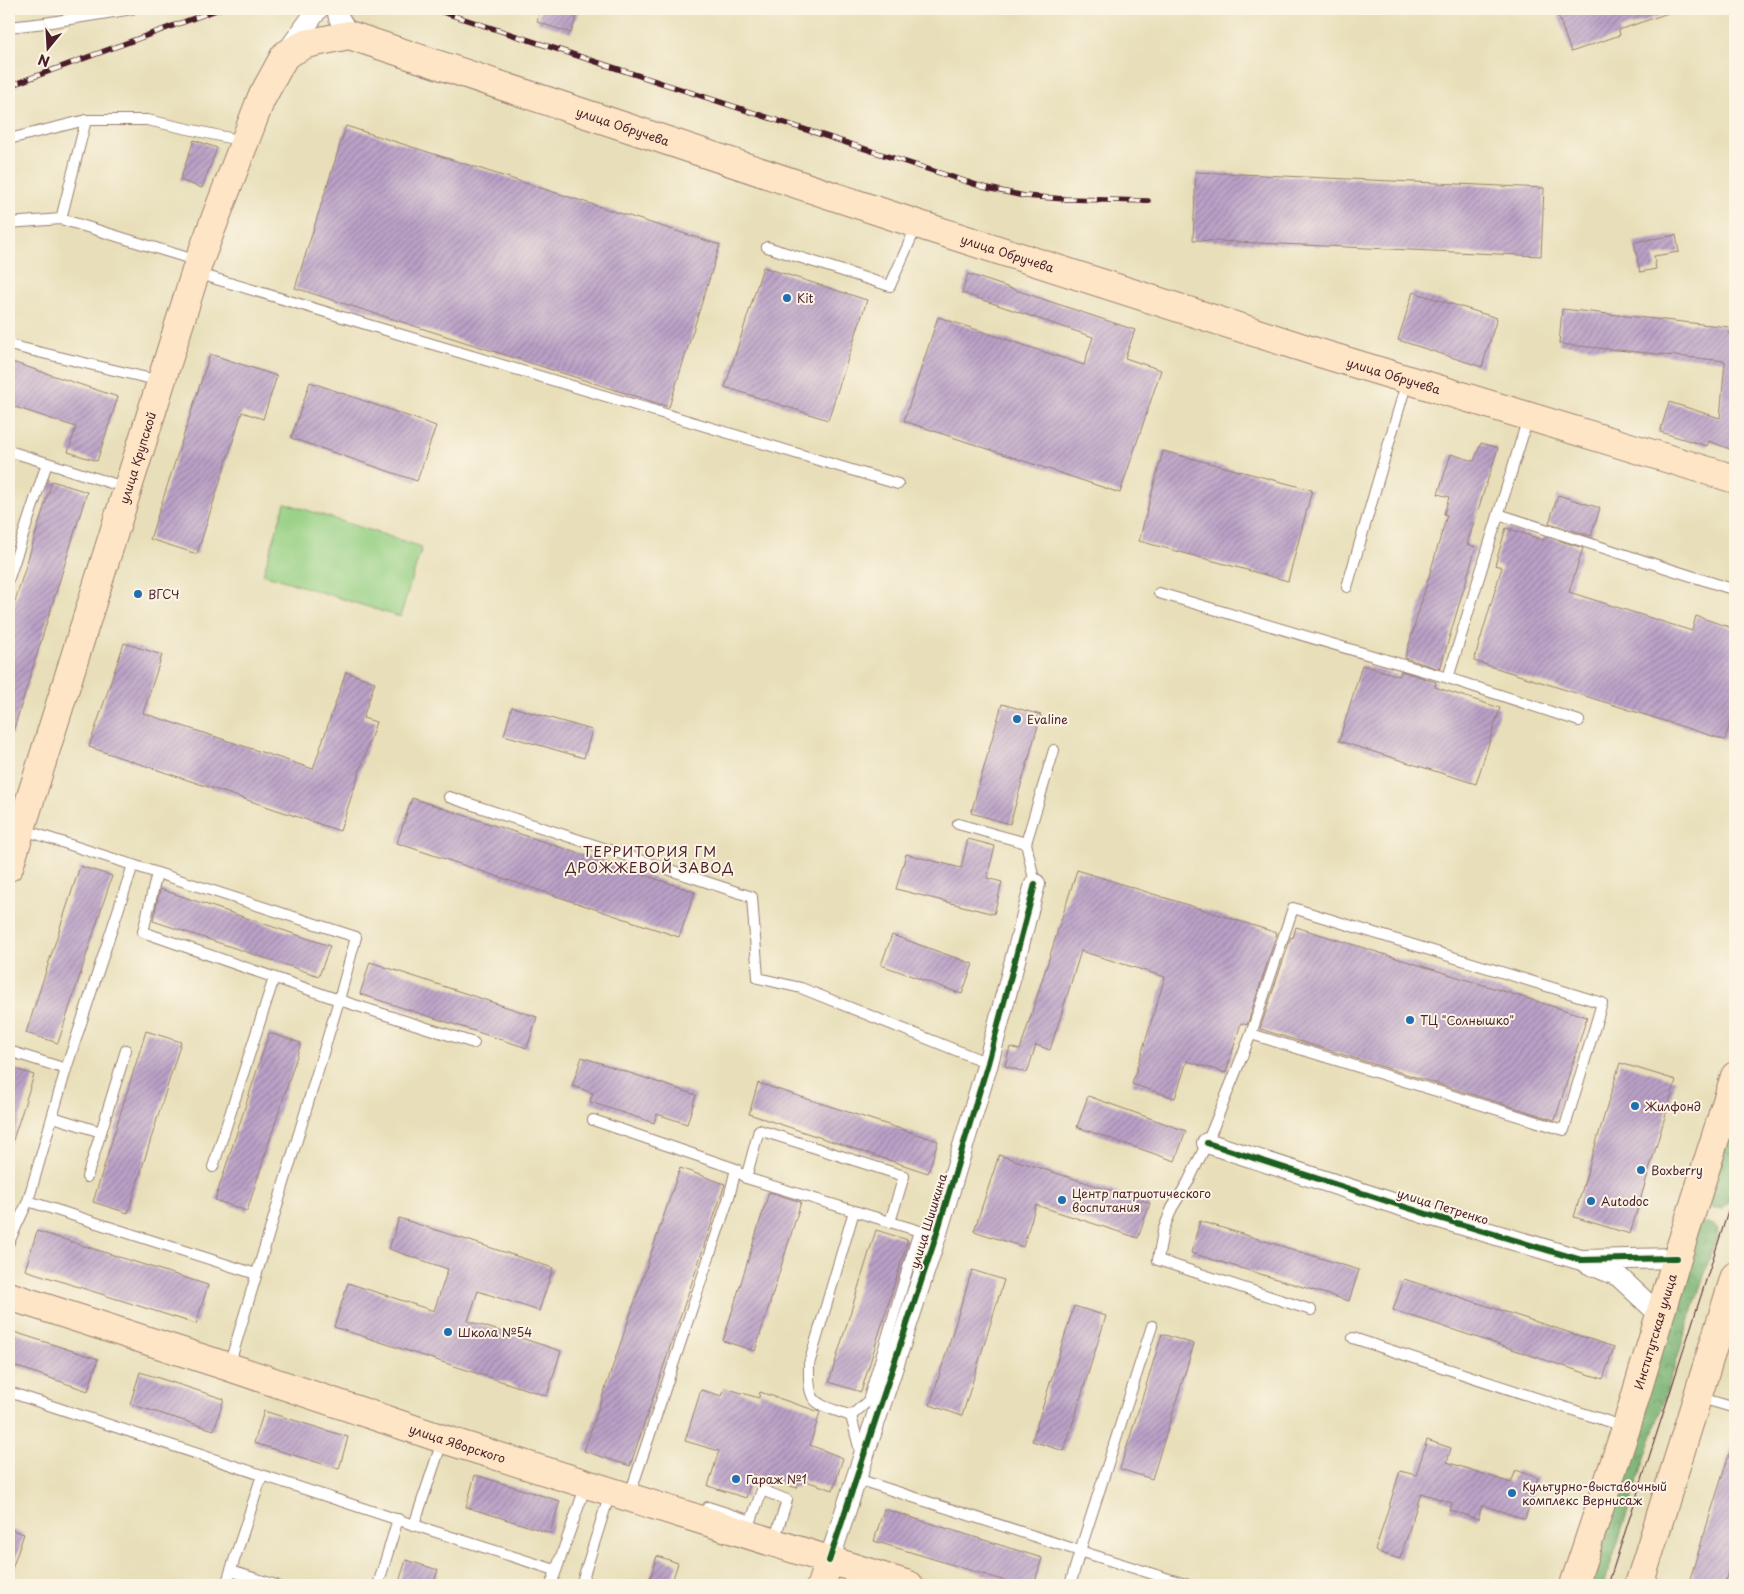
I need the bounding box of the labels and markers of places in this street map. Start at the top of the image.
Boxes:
place label: Kit [797,289,814,307]
marker: Kit [781,292,793,304]
place label: ВГСЧ [148,585,180,603]
marker: ВГСЧ [132,588,144,600]
place label: Evaline [1027,710,1068,728]
marker: Evaline [1011,713,1023,725]
place label: ТЦ "Солнышко" [1420,1011,1514,1029]
marker: ТЦ "Солнышко" [1404,1014,1416,1026]
place label: Жилфонд [1644,1097,1701,1115]
marker: Жилфонд [1629,1100,1641,1112]
place label: Boxberry [1651,1161,1703,1179]
marker: Boxberry [1635,1164,1647,1176]
place label: Центр патриотического воспитания [1072,1184,1211,1216]
place label: Autodoc [1601,1192,1649,1210]
marker: Центр патриотического воспитания [1056,1194,1068,1206]
marker: Autodoc [1585,1195,1597,1207]
place label: Школа №54 [458,1323,532,1341]
marker: Школа №54 [442,1326,454,1338]
place label: Гараж №1 [746,1470,807,1488]
marker: Гараж №1 [730,1473,742,1485]
place label: Культурно-выставочный комплекс Вернисаж [1522,1477,1667,1509]
marker: Культурно-выставочный комплекс Вернисаж [1506,1487,1518,1499]

